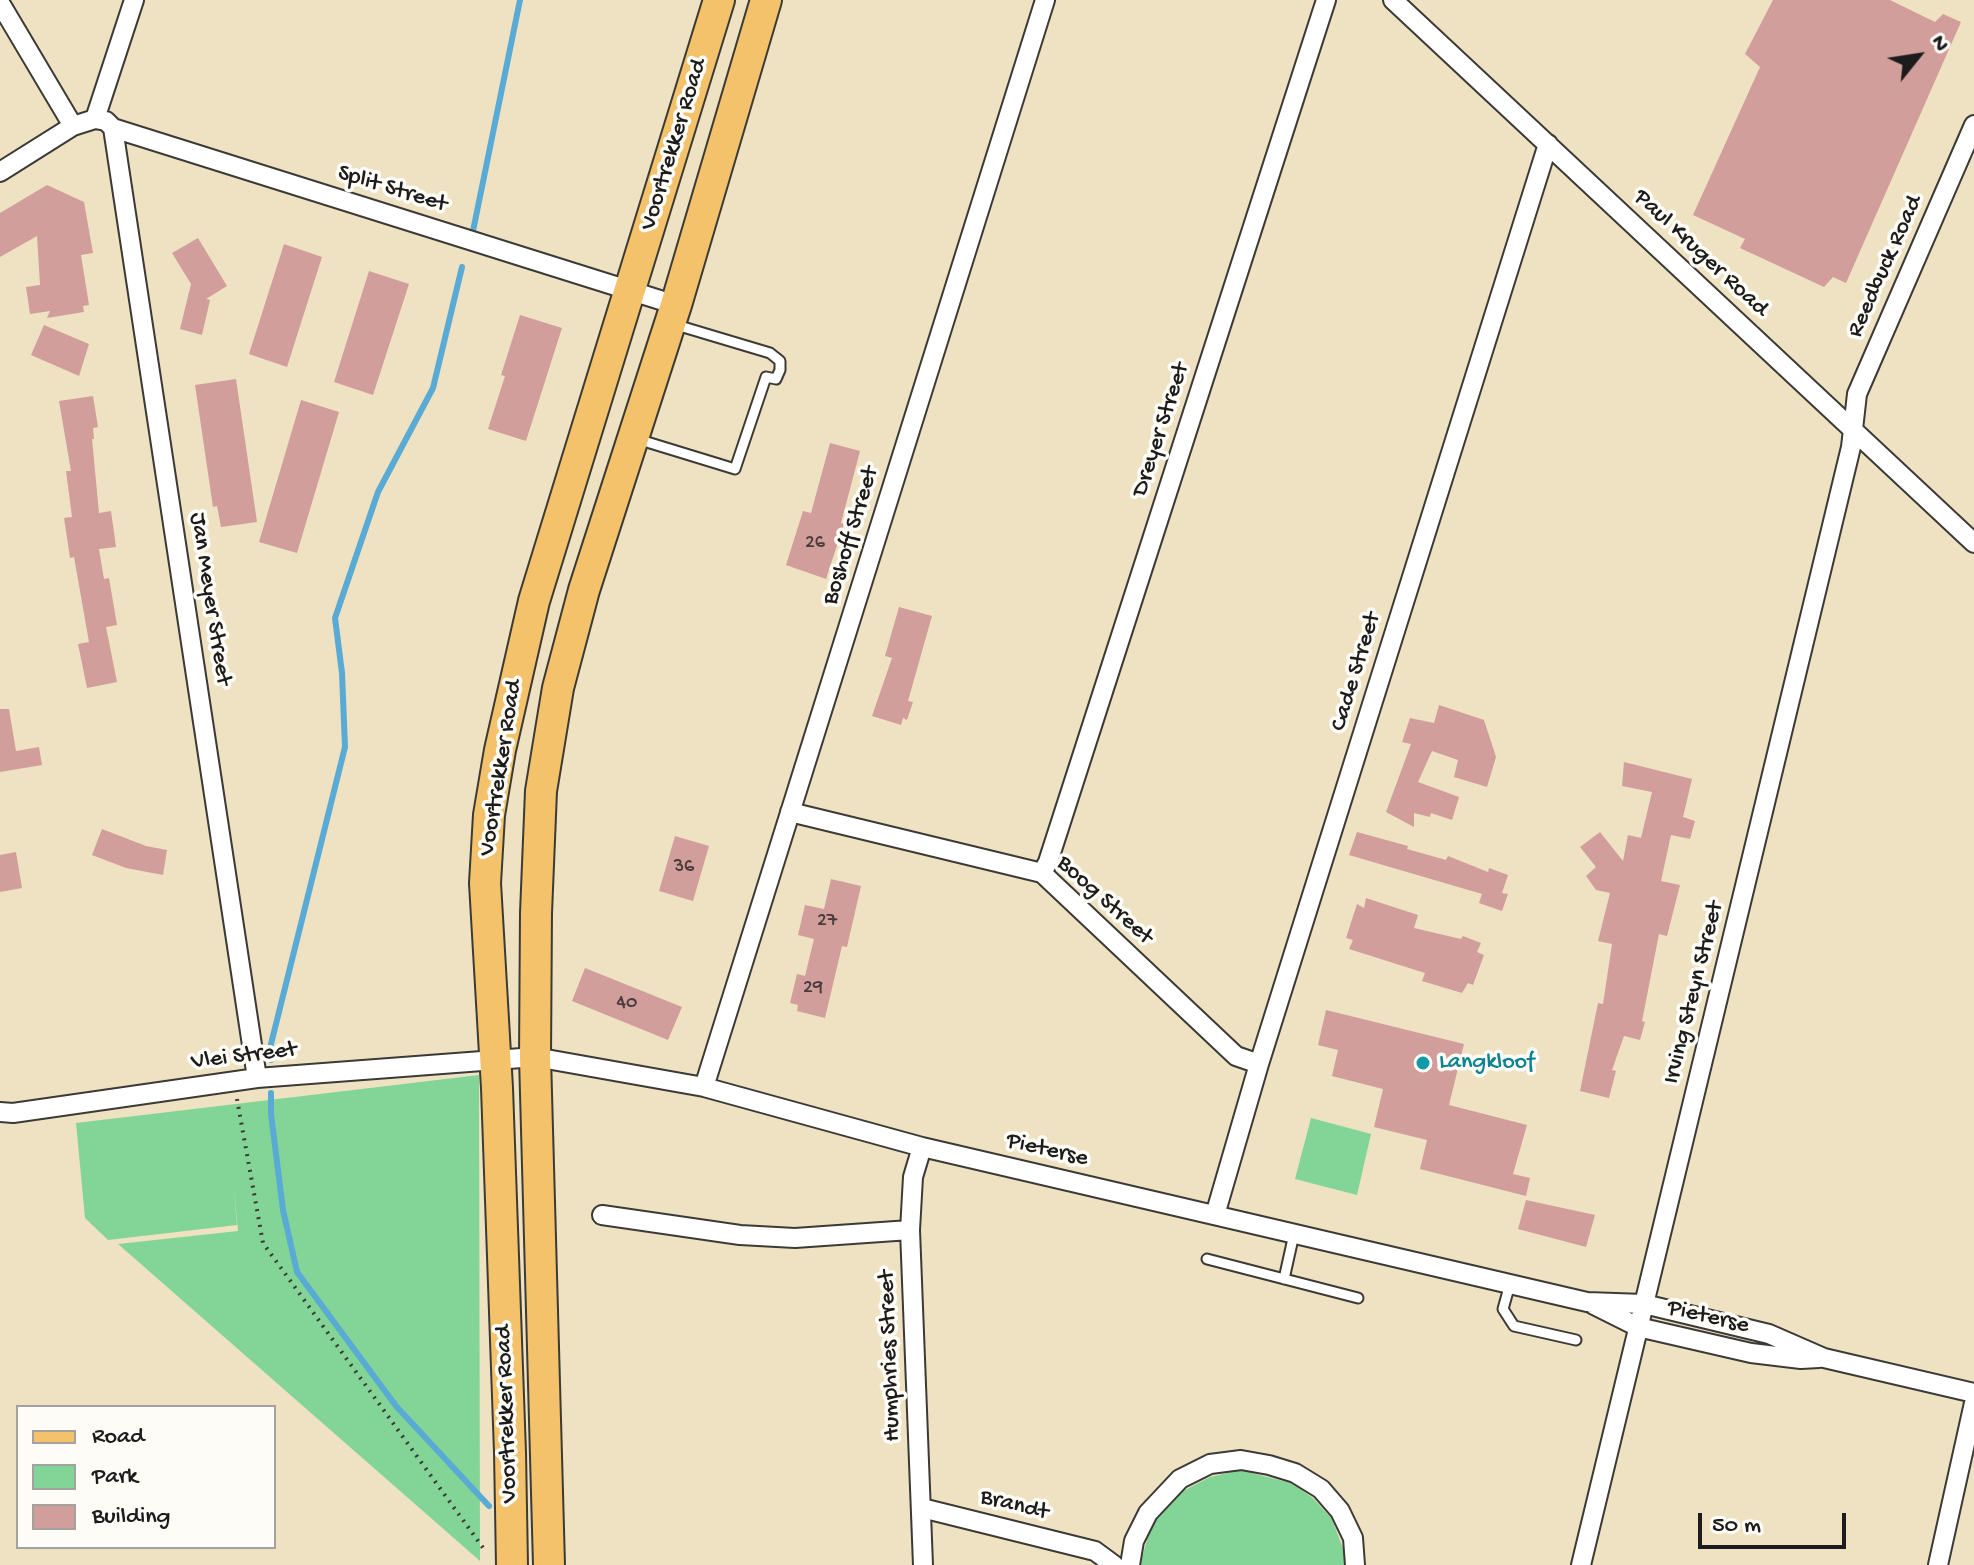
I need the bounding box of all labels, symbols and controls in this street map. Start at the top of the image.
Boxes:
north arrow [1878,16,1958,96]
text: N [1924,31,1954,57]
street label: Voortrekker Road [635,56,715,234]
street label: Split Street [334,160,450,220]
street label: Paul Kruger Road [1626,184,1774,324]
street label: Reedbuck Road [1842,192,1930,342]
street label: Dreyer Street [1127,359,1197,501]
street label: Boshoff Street [817,463,887,609]
street label: Jan Meyer Street [181,511,237,687]
house number: 26 [805,532,825,556]
street label: Cade Street [1325,609,1389,735]
street label: Voortrekker Road [474,678,530,858]
street label: Boog Street [1050,850,1158,952]
house number: 36 [674,856,694,880]
street label: Irving Steyn Street [1658,899,1732,1087]
house number: 27 [817,910,837,934]
house number: 29 [803,977,823,1001]
house number: 40 [617,992,637,1016]
street label: Vlei Street [190,1036,298,1078]
place label: Langkloof [1439,1049,1534,1077]
marker: Langkloof [1414,1054,1432,1072]
street label: Pieterse [1003,1128,1091,1174]
street label: Humphries Street [874,1270,908,1442]
street label: Pieterse [1664,1295,1752,1341]
street label: Voortrekker Road [491,1325,525,1503]
legend [16,1405,276,1549]
text: Road [92,1423,144,1452]
text: Park [92,1463,138,1492]
street label: Brandt [977,1484,1051,1528]
scale bar [1702,1497,1850,1547]
text: Building [92,1503,170,1532]
text: 50 m [1712,1512,1761,1541]

